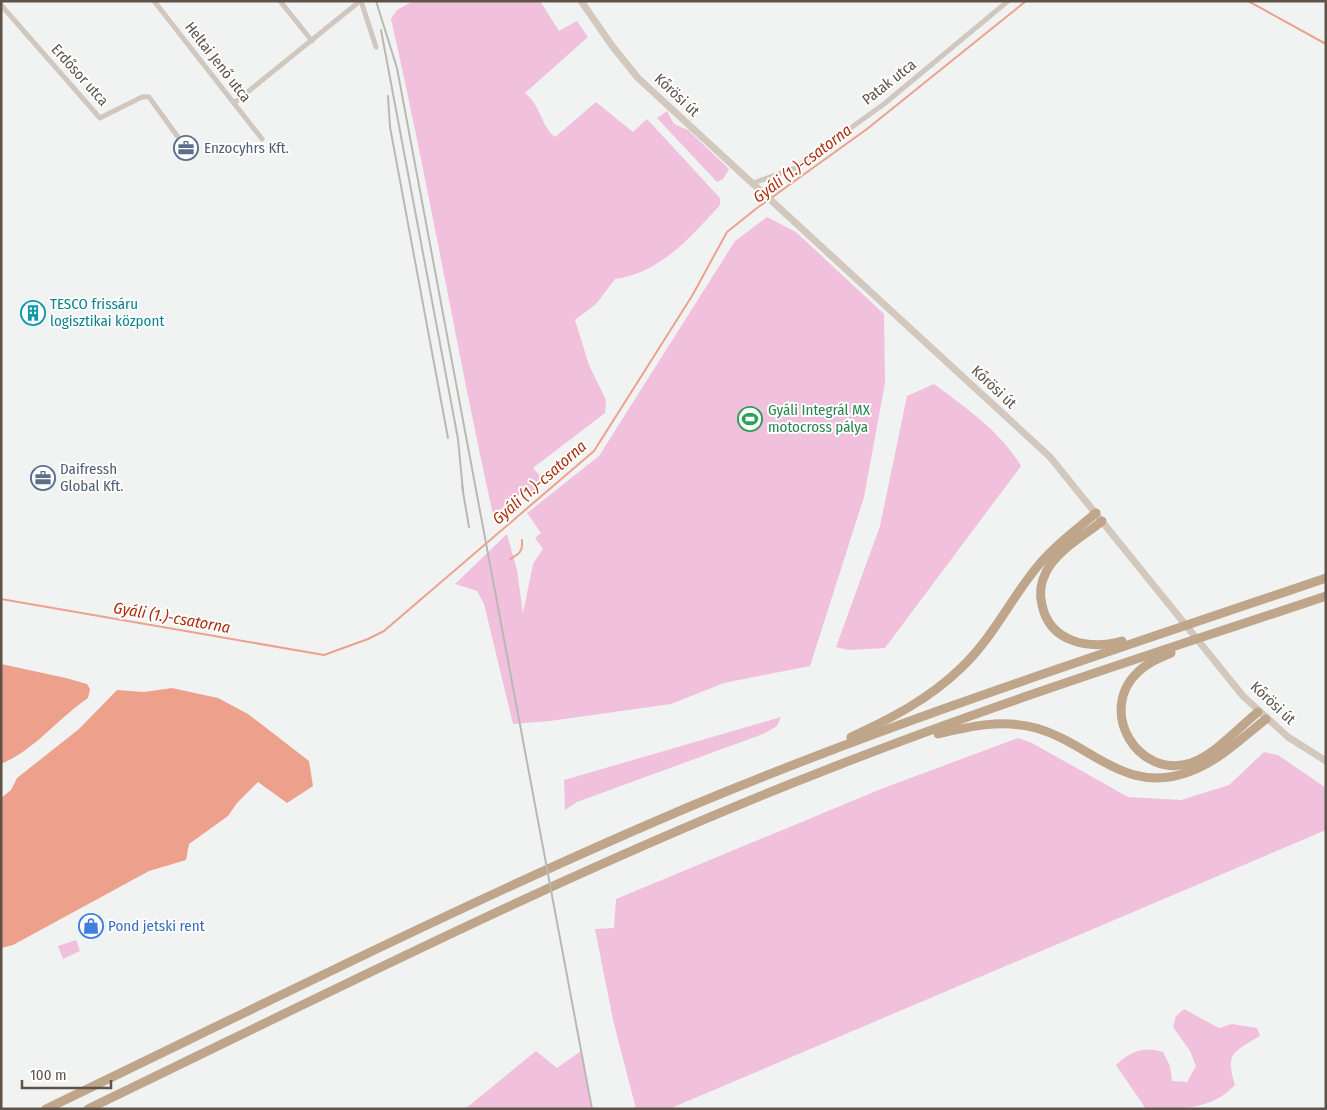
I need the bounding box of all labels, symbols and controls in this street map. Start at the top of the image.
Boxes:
street label: Heltai Jenő utca [181,18,255,106]
street label: Erdősor utca [48,40,112,110]
street label: Patak utca [859,55,919,109]
street label: Kőrösi út [651,70,703,120]
water label: Gyáli (1.)-csatorna [749,120,855,207]
office icon: Enzocyhrs Kft. [173,135,199,161]
place label: Enzocyhrs Kft. [204,139,289,157]
place label: TESCO frissáru logisztikai központ [50,295,164,330]
building icon: TESCO frissáru logisztikai központ [20,300,46,326]
street label: Kőrösi út [968,362,1020,412]
place label: Gyáli Integrál MX motocross pálya [768,401,871,436]
sports icon: Gyáli Integrál MX motocross pálya [737,406,763,432]
water label: Gyáli (1.)-csatorna [488,436,590,528]
place label: Daifressh Global Kft. [60,460,123,495]
office icon: Daifressh Global Kft. [30,465,56,491]
water label: Gyáli (1.)-csatorna [112,598,232,637]
street label: Kőrösi út [1247,678,1299,728]
shop icon: Pond jetski rent [78,913,104,939]
place label: Pond jetski rent [108,917,205,935]
scale bar [22,1058,111,1090]
text: 100 m [30,1066,67,1084]

